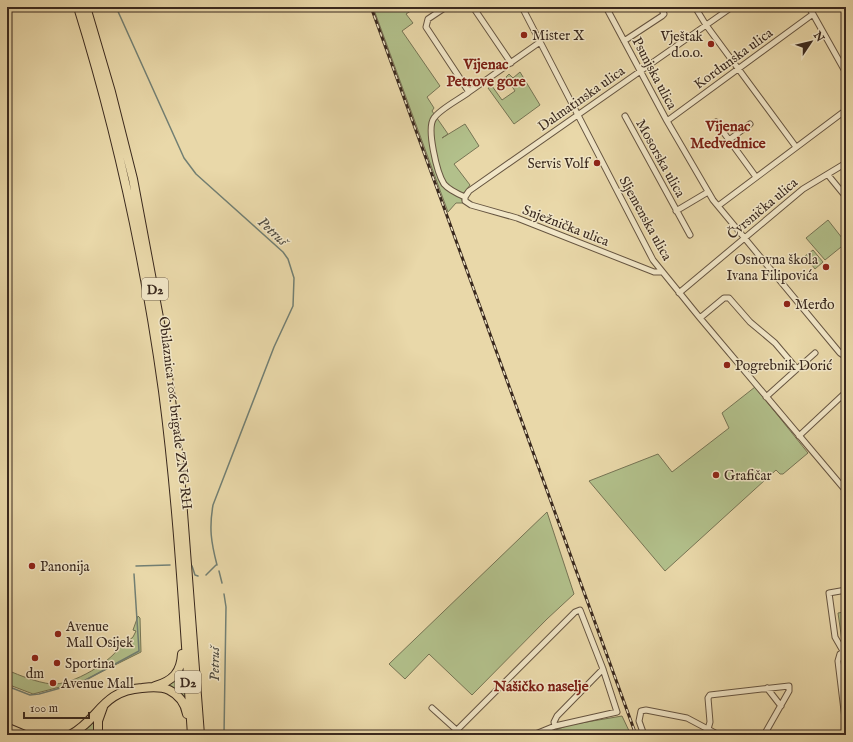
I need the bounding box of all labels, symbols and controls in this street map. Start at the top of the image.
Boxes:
north arrow [791,22,831,62]
street label: Kordunska ulica [691,24,777,94]
place label: Mister X [532,27,585,45]
place label: Vještak d.o.o. [659,28,703,62]
text: N [809,28,827,45]
marker: Mister X [519,30,529,40]
street label: Psunjska ulica [628,34,681,114]
marker: Vještak d.o.o. [706,39,716,49]
district label: Vijenac Petrove gore [446,55,526,91]
street label: Dalmatinska ulica [534,62,629,136]
street label: Mosorska ulica [631,116,689,202]
district label: Vijenac Medvednice [690,117,766,153]
place label: Servis Volf [527,155,592,173]
marker: Servis Volf [592,158,602,168]
street label: Sljemenska ulica [615,173,676,265]
street label: Čvrsnička ulica [723,173,802,244]
street label: Snježnička ulica [520,201,612,251]
water label: Petruš [254,213,294,252]
place label: Osnovna škola Ivana Filipovića [726,251,819,285]
marker: Osnovna škola Ivana Filipovića [821,262,831,272]
road number: D2 [142,278,168,300]
place label: Merđo [795,296,835,314]
marker: Merđo [782,299,792,309]
street label: Obilaznica 106. brigade ZNG RH [154,315,196,511]
place label: Pogrebnik Dorić [735,357,832,375]
marker: Pogrebnik Dorić [722,360,732,370]
place label: Grafičar [724,467,772,485]
marker: Grafičar [711,470,721,480]
place label: Panonija [40,558,90,576]
marker: Panonija [27,561,37,571]
place label: Avenue Mall Osijek [65,618,134,652]
marker: Avenue Mall Osijek [53,629,63,639]
water label: Petruš [205,644,224,681]
marker: dm [30,653,40,663]
place label: Sportina [65,655,115,673]
marker: Sportina [52,658,62,668]
place label: dm [26,665,44,683]
road number: D2 [175,671,201,693]
place label: Avenue Mall [60,675,134,693]
district label: Našičko naselje [492,677,589,696]
marker: Avenue Mall [48,678,58,688]
scale bar [24,694,89,720]
text: 100 m [30,701,58,716]

